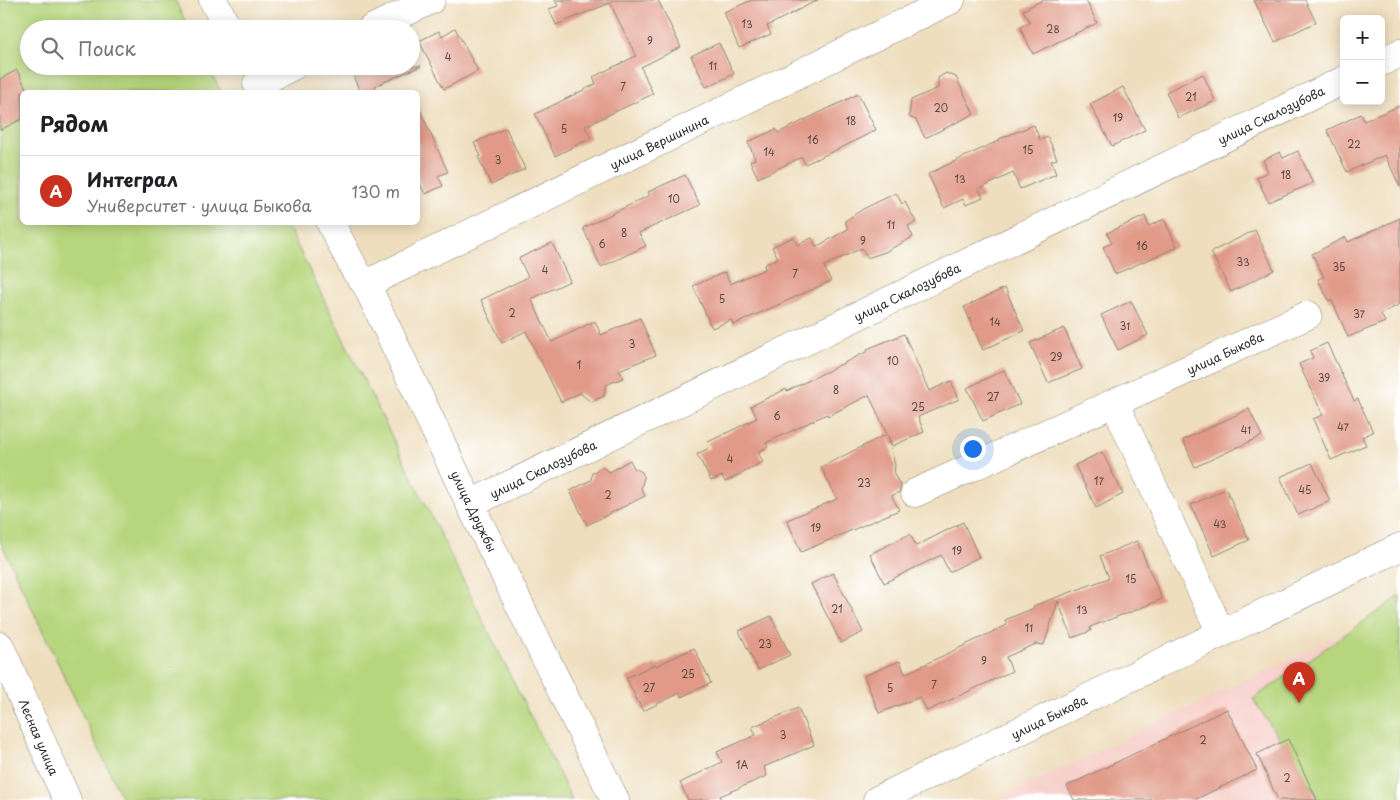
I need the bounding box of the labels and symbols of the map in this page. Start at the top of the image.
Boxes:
house number: 13 [741,16,753,31]
house number: 28 [1046,21,1060,36]
house number: 9 [647,33,653,48]
house number: 4 [445,49,452,64]
house number: 11 [709,58,717,73]
house number: 7 [620,79,626,94]
street label: улица Скалозубова [1215,81,1328,149]
house number: 21 [1185,89,1197,104]
house number: 20 [934,100,948,115]
street label: улица Вершинина [606,110,712,174]
house number: 19 [1113,110,1123,125]
house number: 18 [846,113,856,128]
house number: 5 [561,121,567,136]
house number: 16 [807,132,819,147]
house number: 22 [1347,136,1361,151]
house number: 15 [1023,142,1033,157]
house number: 14 [763,144,775,159]
house number: 3 [495,152,501,167]
house number: 18 [1281,167,1291,182]
house number: 13 [954,171,966,186]
house number: 10 [668,191,680,206]
house number: 11 [887,217,895,232]
house number: 8 [621,225,627,240]
house number: 9 [860,233,866,248]
house number: 6 [598,236,606,251]
house number: 16 [1136,238,1148,253]
house number: 33 [1236,254,1250,269]
street label: улица Скалозубова [851,258,964,326]
house number: 35 [1333,259,1345,274]
house number: 4 [542,262,549,277]
house number: 7 [792,266,798,281]
house number: 5 [719,291,725,306]
house number: 2 [508,305,516,320]
house number: 37 [1353,306,1366,321]
house number: 14 [989,314,1001,329]
house number: 31 [1120,318,1130,333]
street label: улица Быкова [1184,327,1267,379]
house number: 3 [629,336,635,351]
house number: 29 [1050,349,1063,364]
house number: 10 [887,353,899,368]
house number: 1 [577,357,581,372]
house number: 39 [1318,370,1330,385]
house number: 8 [833,382,839,397]
house number: 27 [987,389,1000,404]
house number: 25 [911,399,925,414]
house number: 6 [773,408,781,423]
house number: 47 [1337,419,1350,434]
house number: 41 [1241,422,1251,437]
street label: улица Скалозубова [487,435,600,503]
your location [960,436,986,462]
house number: 4 [727,451,734,466]
street label: улица Дружбы [447,467,502,555]
house number: 17 [1094,473,1105,488]
house number: 23 [857,475,871,490]
house number: 45 [1299,482,1311,497]
house number: 2 [604,487,612,502]
house number: 43 [1214,516,1227,531]
house number: 19 [811,520,821,535]
house number: 19 [952,543,962,558]
house number: 15 [1126,571,1136,586]
house number: 21 [831,601,843,616]
house number: 13 [1076,602,1088,617]
house number: 11 [1025,620,1033,635]
house number: 23 [758,636,772,651]
house number: 9 [981,653,987,668]
pin: A [1283,662,1315,703]
house number: 25 [681,666,695,681]
house number: 7 [931,677,937,692]
house number: 27 [643,680,656,695]
house number: 5 [887,680,893,695]
street label: улица Быкова [1008,690,1091,743]
street label: Лесная улица [15,696,63,778]
house number: 3 [780,727,786,742]
house number: 2 [1199,732,1207,747]
house number: 1А [736,757,748,772]
house number: 2 [1283,770,1291,785]

